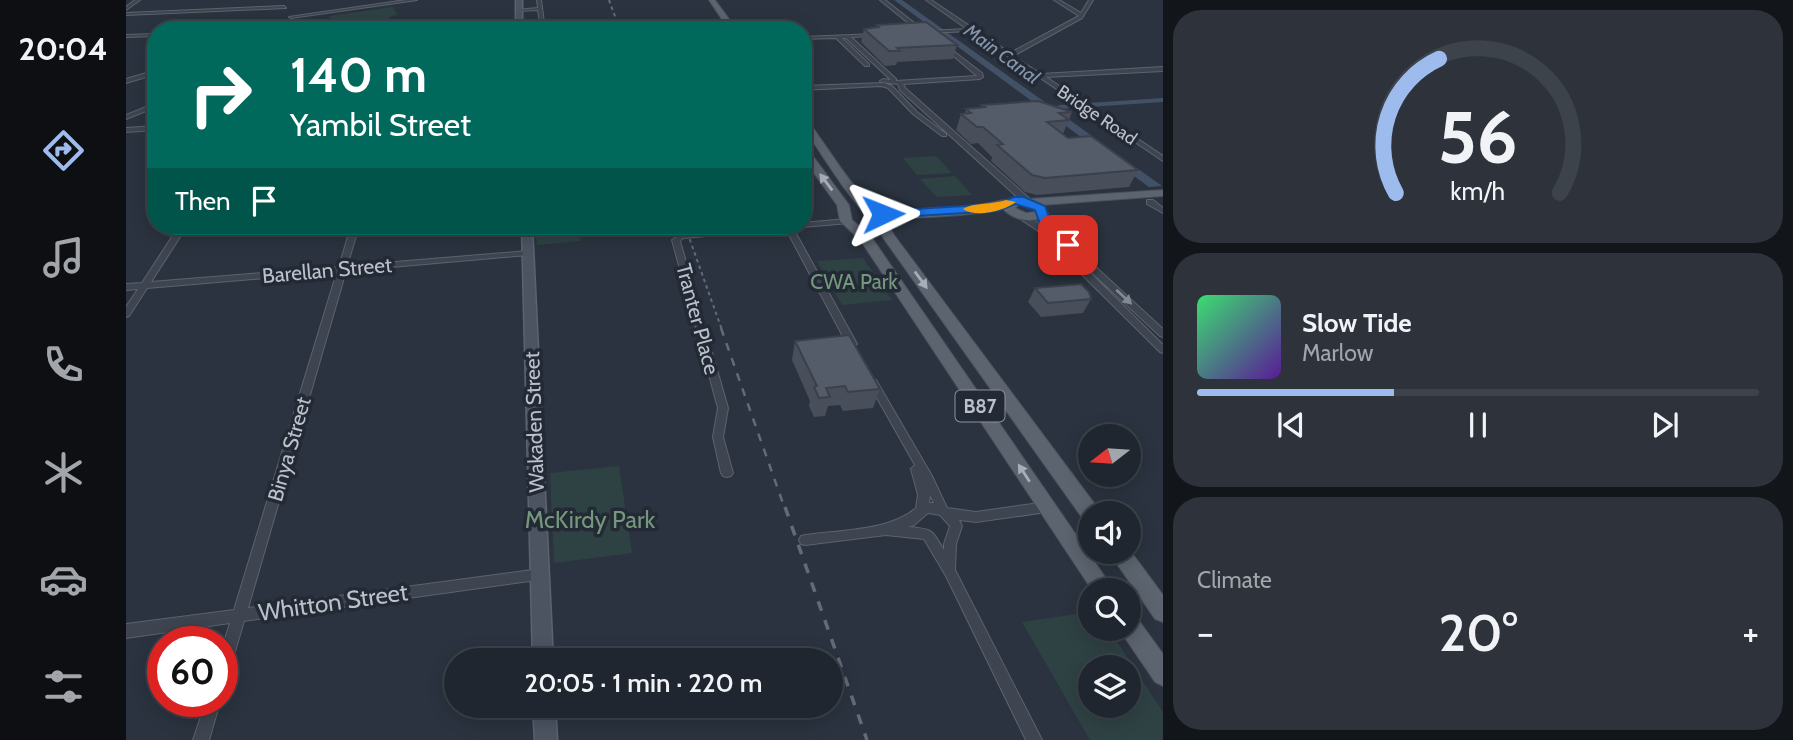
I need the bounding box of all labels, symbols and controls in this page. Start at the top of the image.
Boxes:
water label: Main Canal [959,18,1045,89]
text: 20:04 [18,29,108,68]
text: 140 m [290,45,427,104]
icon: right [175,49,266,140]
street label: Bridge Road [1053,80,1141,150]
text: 56 [1438,93,1518,181]
text: Yambil Street [290,105,471,144]
icon: directions [39,126,88,175]
one-way arrow [819,173,833,191]
text: km/h [1451,175,1505,205]
position arrow [846,177,920,251]
icon: arrive [245,182,283,220]
text: Then [175,185,231,217]
pin [1038,215,1098,275]
icon: arrive [1049,226,1087,264]
icon: music [39,233,88,282]
street label: Barellan Street [261,252,393,288]
street label: Tranter Place [671,261,725,377]
park label: CWA Park [810,269,898,294]
one-way arrow [914,271,928,289]
one-way arrow [1115,289,1132,305]
text: Slow Tide [1302,307,1412,339]
text: Marlow [1302,339,1373,367]
icon: phone [39,340,88,389]
street label: Wakaden Street [519,351,549,493]
road number: B87 [956,390,1004,422]
street label: Binya Street [262,394,316,504]
icon: previous [1272,406,1310,444]
icon: pause [1459,406,1497,444]
icon: next [1646,406,1684,444]
north arrow [1078,424,1141,486]
map controls [1078,424,1141,718]
icon: climate [39,448,88,497]
one-way arrow [1018,463,1031,483]
button: sound [1078,501,1141,564]
park label: McKirdy Park [525,505,655,534]
icon: car [39,555,88,604]
text: Climate [1197,566,1272,594]
street label: Whitton Street [256,577,410,627]
button: search [1078,578,1141,641]
text: 20° [1438,601,1518,664]
text: − [1197,609,1214,656]
text: + [1742,609,1759,656]
speed limit sign: 60 [147,626,238,717]
button: layers [1078,655,1141,718]
icon: filters [39,662,88,711]
text: 20:05 · 1 min · 220 m [525,667,762,699]

